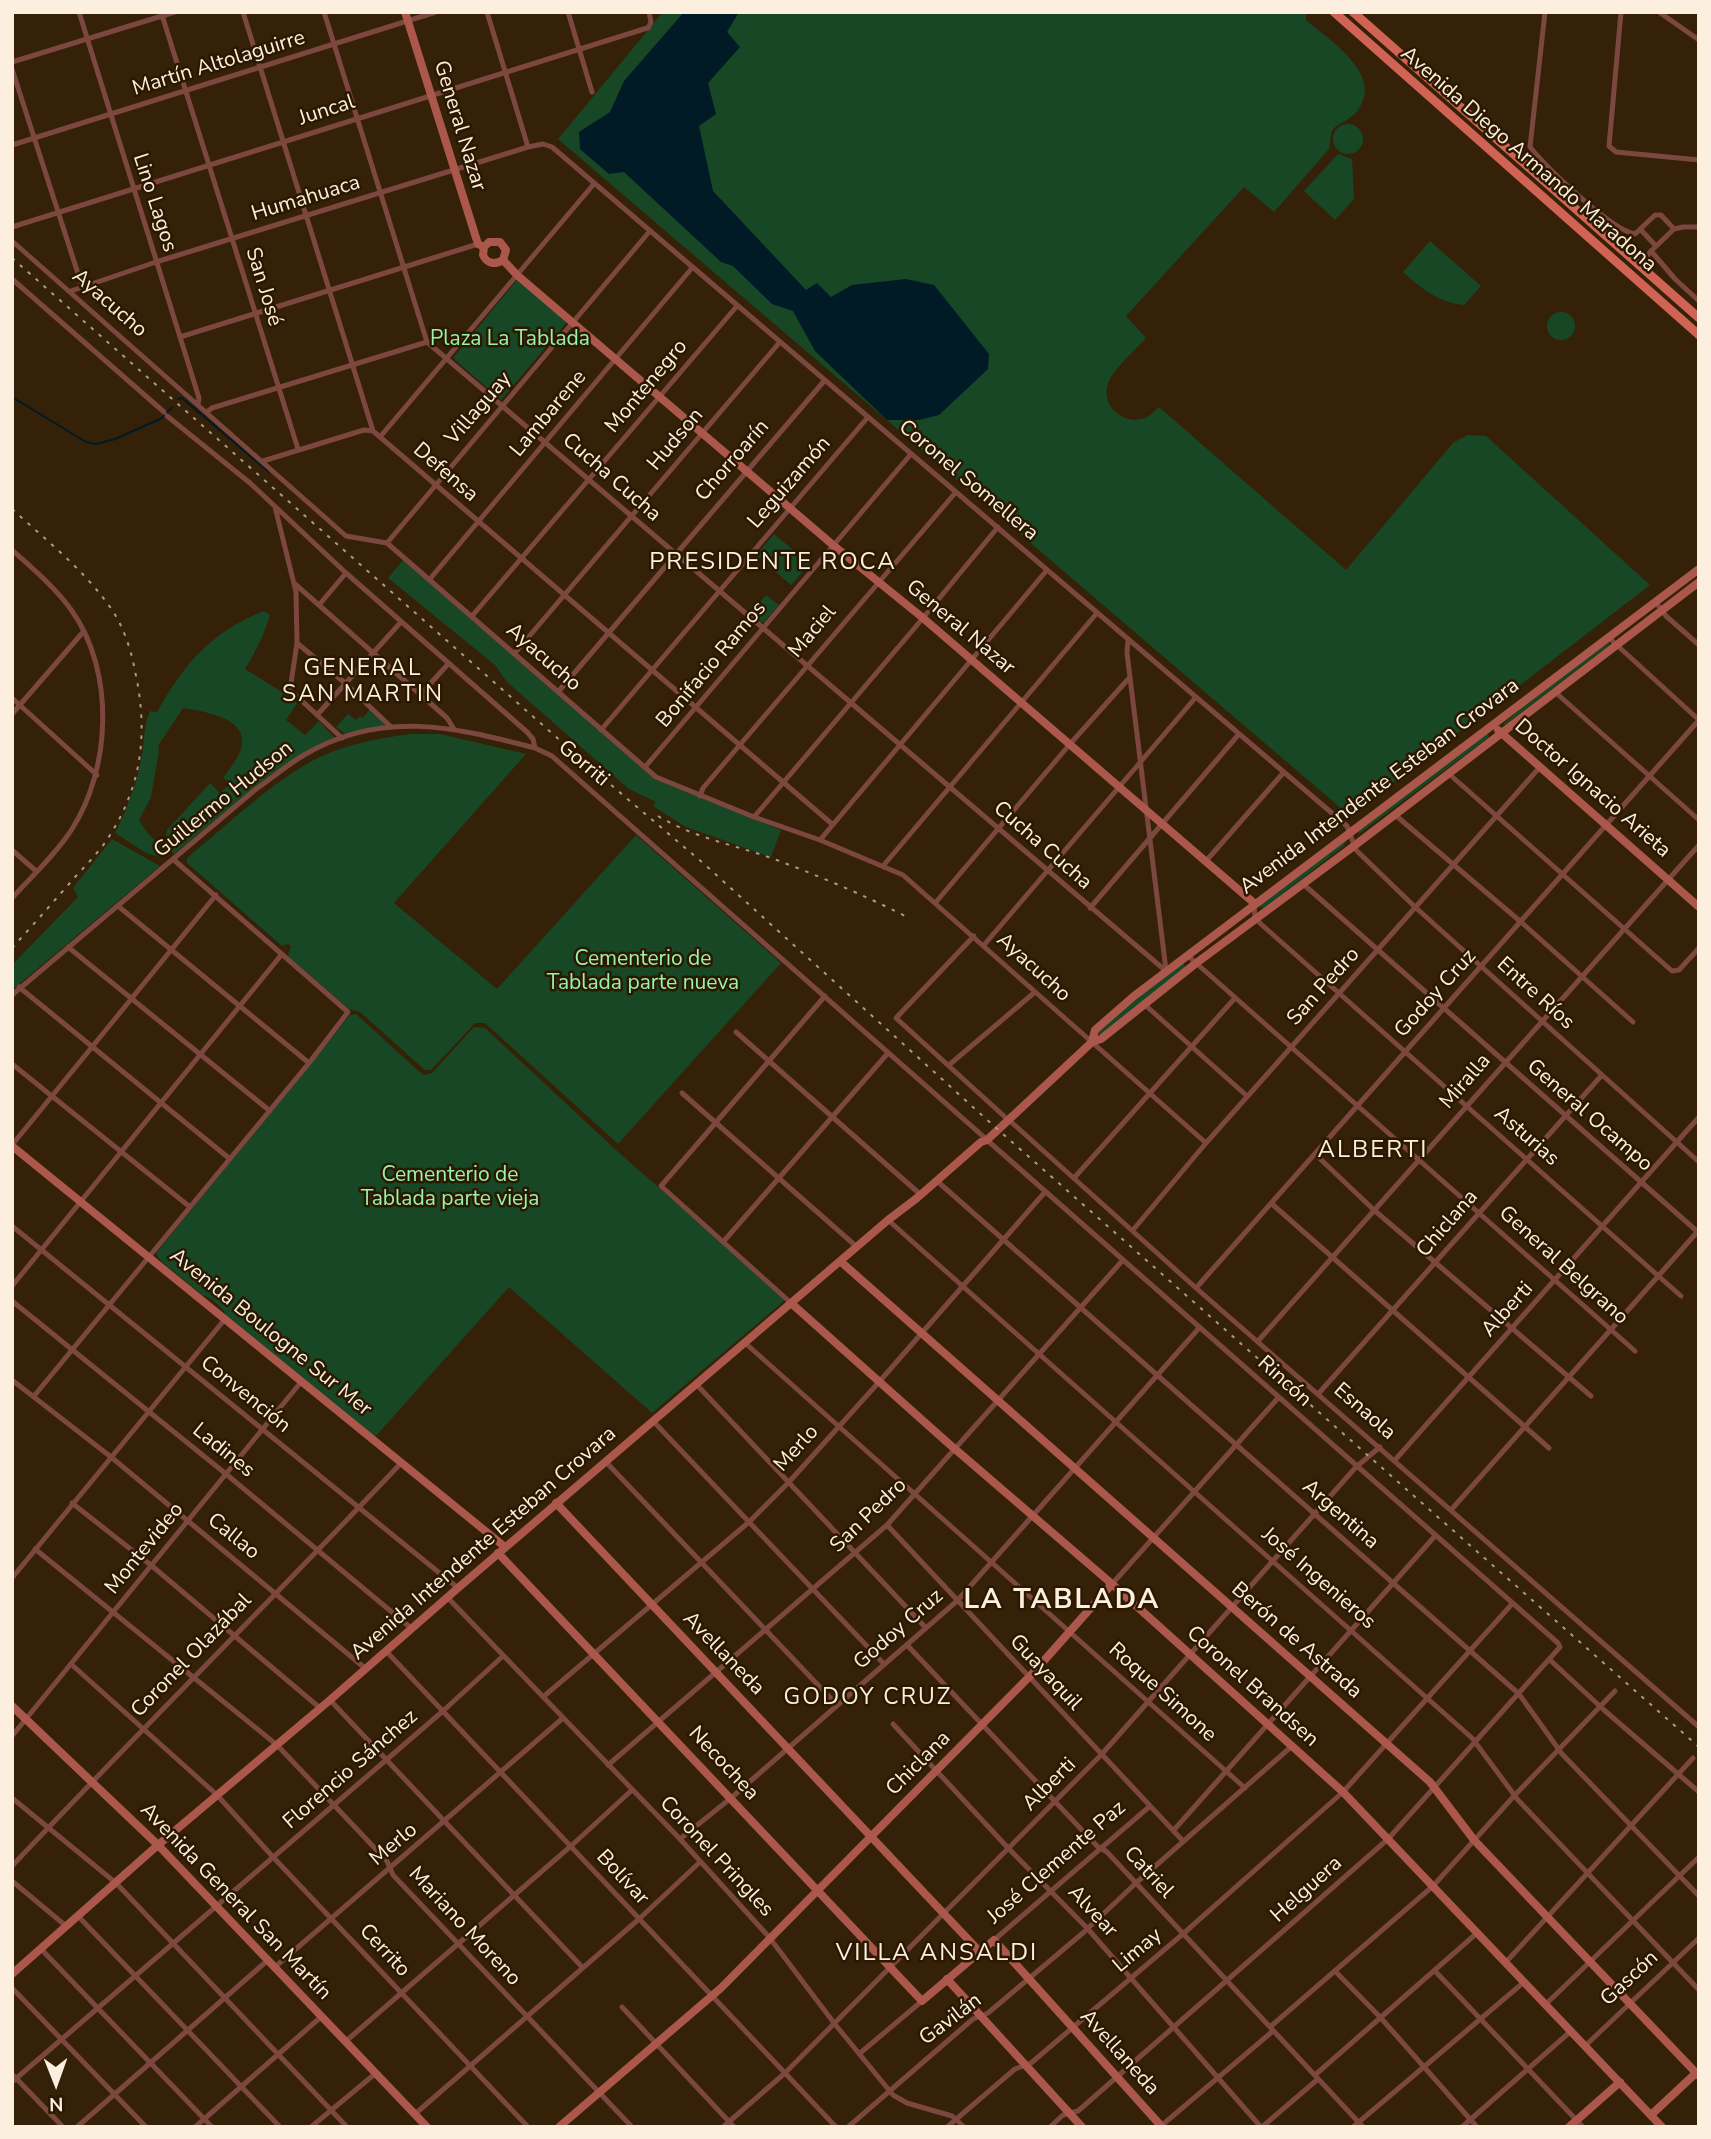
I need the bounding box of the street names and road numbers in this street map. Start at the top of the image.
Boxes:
street label: Martín Altolaguirre [130,26,308,102]
street label: Avenida Diego Armando Maradona [1395,42,1661,278]
street label: General Nazar [427,58,491,194]
street label: Juncal [296,90,358,132]
street label: Lino Lagos [126,151,182,255]
street label: Humahuaca [249,171,363,227]
street label: San José [239,245,287,329]
street label: Ayacucho [66,265,152,343]
street label: Montenegro [601,335,693,439]
street label: Lambarene [505,365,593,463]
street label: Villaguay [440,367,518,451]
street label: Hudson [643,404,709,476]
street label: Chorroarín [691,415,775,507]
street label: Coronel Somellera [893,415,1043,547]
street label: Cucha Cucha [557,428,665,528]
street label: Leguizamón [743,432,837,534]
street label: Defensa [407,438,483,508]
street label: General Nazar [900,575,1020,681]
street label: Bonifacio Ramos [652,597,772,733]
street label: Maciel [784,601,842,663]
street label: Ayacucho [500,619,586,697]
street label: Avenida Intendente Esteban Crovara [1235,674,1525,900]
street label: Doctor Ignacio Arieta [1509,714,1675,864]
street label: Gorriti [552,735,614,793]
street label: Guillermo Hudson [149,736,299,864]
street label: Cucha Cucha [988,796,1096,896]
street label: Ayacucho [991,928,1075,1008]
street label: San Pedro [1282,943,1366,1031]
street label: Godoy Cruz [1390,945,1482,1043]
street label: Entre Ríos [1491,952,1579,1036]
street label: Miralla [1435,1049,1497,1115]
street label: General Ocampo [1521,1055,1657,1177]
street label: Asturias [1488,1102,1564,1172]
street label: Chiclana [1412,1185,1484,1263]
street label: General Belgrano [1493,1201,1633,1331]
street label: Avenida Boulogne Sur Mer [164,1244,376,1422]
street label: Alberti [1477,1277,1539,1343]
street label: Convención [195,1351,295,1439]
street label: Rincón [1252,1351,1316,1413]
street label: Esnaola [1328,1378,1400,1446]
street label: Ladines [187,1418,259,1484]
street label: Merlo [769,1420,825,1478]
street label: Avenida Intendente Esteban Crovara [346,1422,622,1666]
street label: San Pedro [825,1473,913,1559]
street label: Argentina [1296,1475,1384,1555]
street label: Montevideo [100,1498,190,1600]
street label: Callao [202,1508,264,1566]
street label: José Ingenieros [1256,1523,1380,1635]
street label: Berón de Astrada [1225,1577,1367,1705]
street label: Godoy Cruz [849,1584,949,1676]
street label: Coronel Olazábal [126,1589,258,1723]
street label: Avellaneda [677,1607,769,1701]
street label: Coronel Brandsen [1181,1621,1323,1753]
street label: Guayaquil [1003,1630,1087,1716]
street label: Roque Simone [1103,1638,1221,1748]
street label: Florencio Sánchez [279,1705,423,1835]
street label: Necochea [682,1722,764,1806]
street label: Chiclana [881,1726,957,1802]
street label: Alberti [1018,1753,1082,1817]
street label: Coronel Pringles [654,1791,778,1923]
street label: José Clemente Paz [983,1796,1131,1930]
street label: Avenida General San Martín [134,1798,336,2006]
street label: Merlo [365,1818,423,1872]
street label: Catriel [1118,1842,1178,1904]
street label: Bolívar [590,1845,654,1911]
street label: Helguera [1266,1852,1348,1928]
street label: Mariano Moreno [402,1862,526,1992]
street label: Alvear [1062,1881,1122,1943]
street label: Cerrito [353,1919,415,1983]
street label: Limay [1108,1923,1168,1979]
street label: Gascón [1596,1946,1664,2012]
street label: Gavilán [915,1989,987,2051]
street label: Avellaneda [1074,2005,1164,2101]

